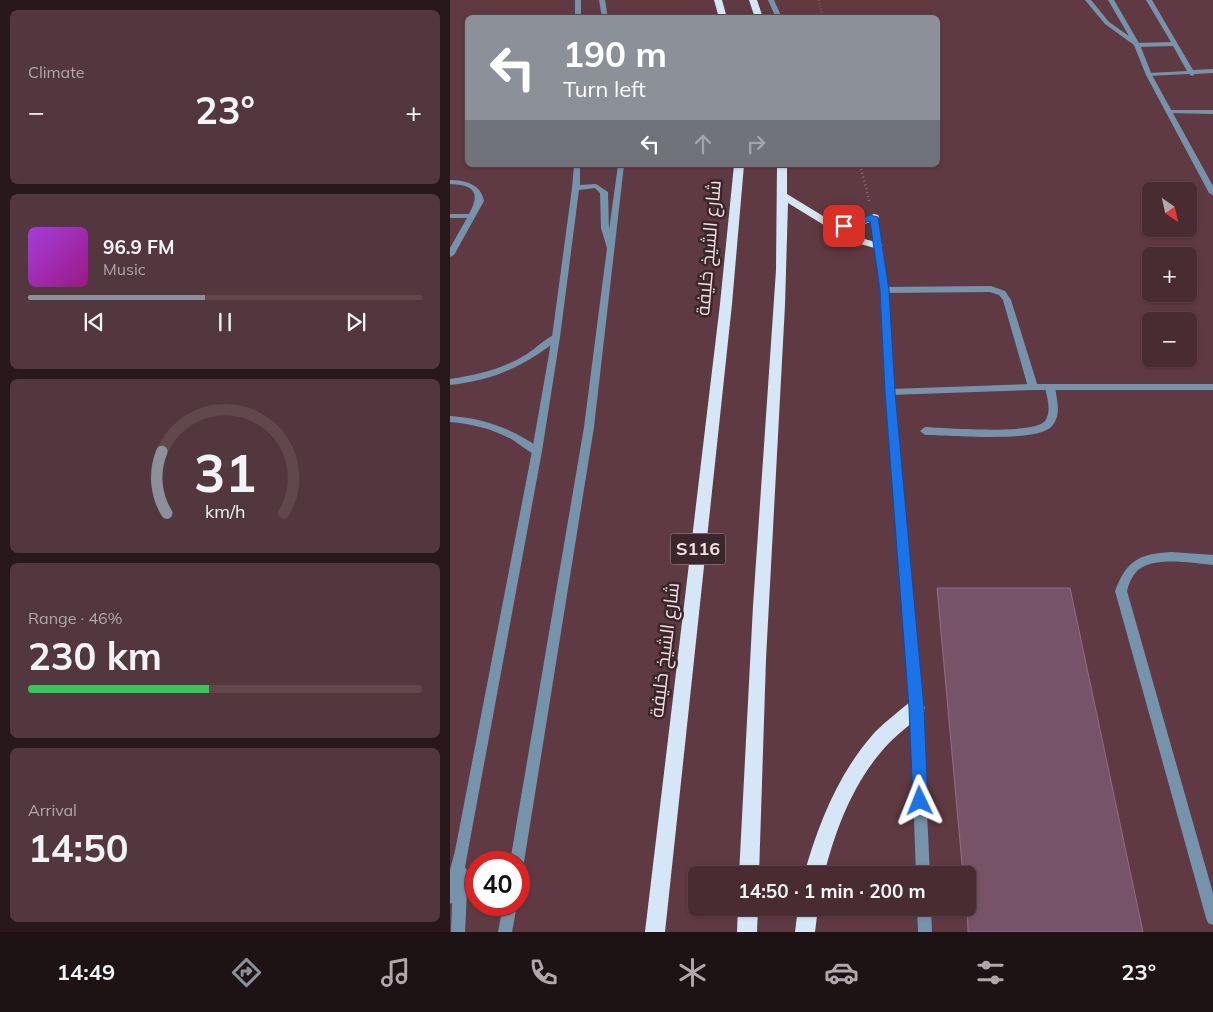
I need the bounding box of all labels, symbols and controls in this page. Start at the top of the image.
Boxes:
text: 190 m [563,32,667,76]
icon: left [480,35,545,100]
text: Climate [28,62,84,82]
text: Turn left [563,75,646,103]
text: 23° [195,86,255,134]
text: − [28,94,45,129]
text: + [405,94,422,129]
icon: left [636,130,664,158]
icon: ahead [689,130,717,158]
icon: right [742,130,770,158]
street label: شارع الشيخ خليفة [690,179,728,317]
north arrow [1142,182,1198,238]
map controls [1142,182,1197,367]
pin [823,205,865,247]
icon: arrive [830,212,858,240]
text: 96.9 FM [103,235,175,259]
button: + [1142,247,1197,302]
text: Music [103,259,146,279]
icon: previous [80,308,108,336]
icon: pause [211,308,239,336]
icon: next [342,308,370,336]
button: − [1142,312,1197,367]
text: 31 [194,440,256,505]
text: km/h [205,500,245,522]
road number: S116 [670,534,726,564]
street label: شارع الشيخ خليفة [644,581,686,719]
text: Range · 46% [28,608,123,628]
text: 230 km [28,632,162,680]
position arrow [893,774,945,826]
text: Arrival [28,800,77,820]
text: 14:50 [28,824,129,872]
speed limit sign: 40 [465,851,530,916]
text: 14:50 · 1 min · 200 m [738,879,926,903]
icon: directions [229,955,264,990]
icon: music [378,955,413,990]
icon: phone [526,955,561,990]
icon: climate [675,955,710,990]
icon: car [824,955,859,990]
icon: filters [973,955,1008,990]
text: 14:49 [57,958,115,986]
text: 23° [1121,958,1156,986]

